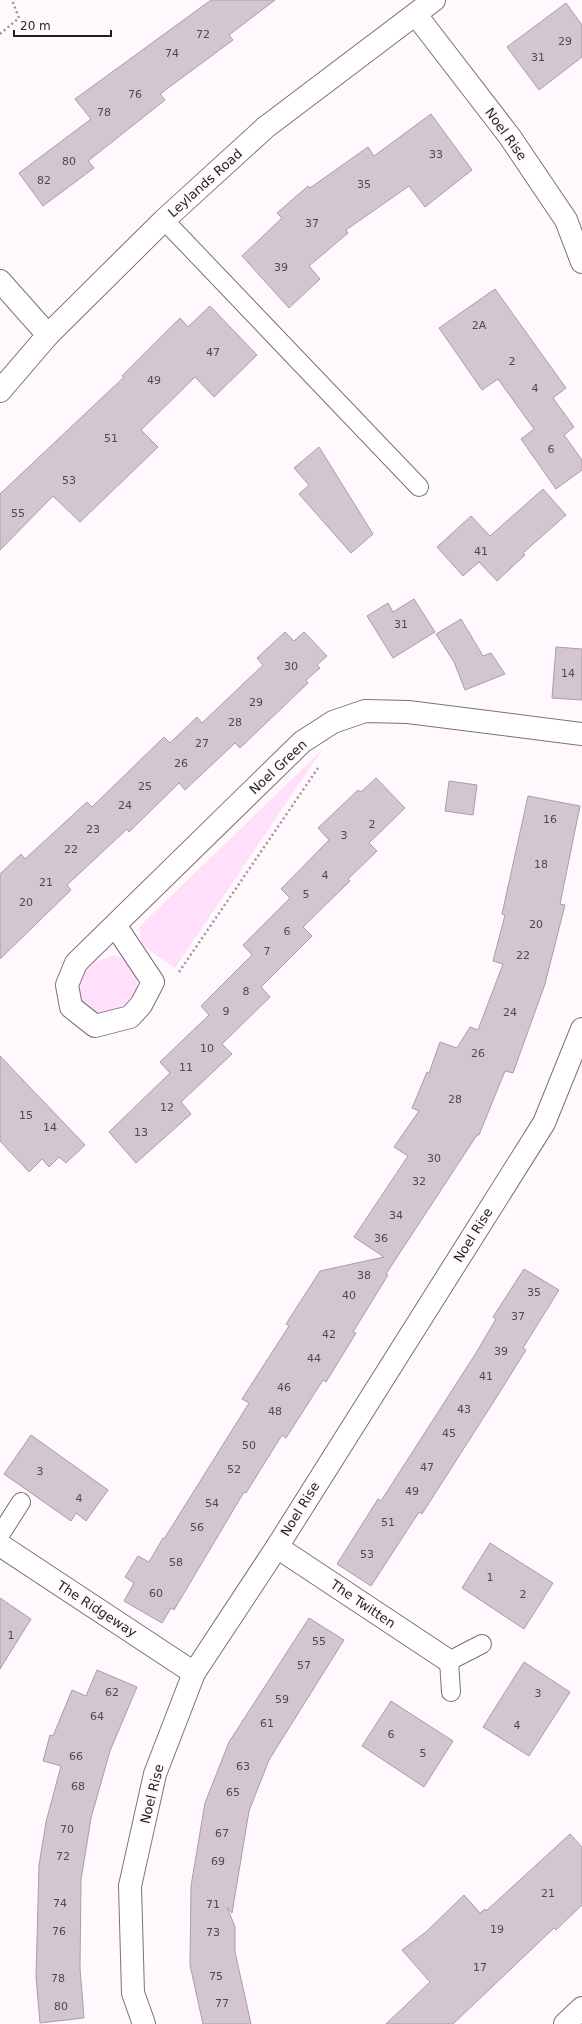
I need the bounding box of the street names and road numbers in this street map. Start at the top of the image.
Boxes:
street label: Noel Rise [482,105,530,163]
street label: Leylands Road [165,146,245,220]
street label: Noel Green [246,737,310,797]
street label: Noel Rise [451,1205,495,1265]
street label: Noel Rise [278,1479,322,1539]
street label: The Twitten [327,1576,398,1631]
street label: The Ridgeway [54,1577,140,1640]
street label: Noel Rise [137,1763,167,1825]

